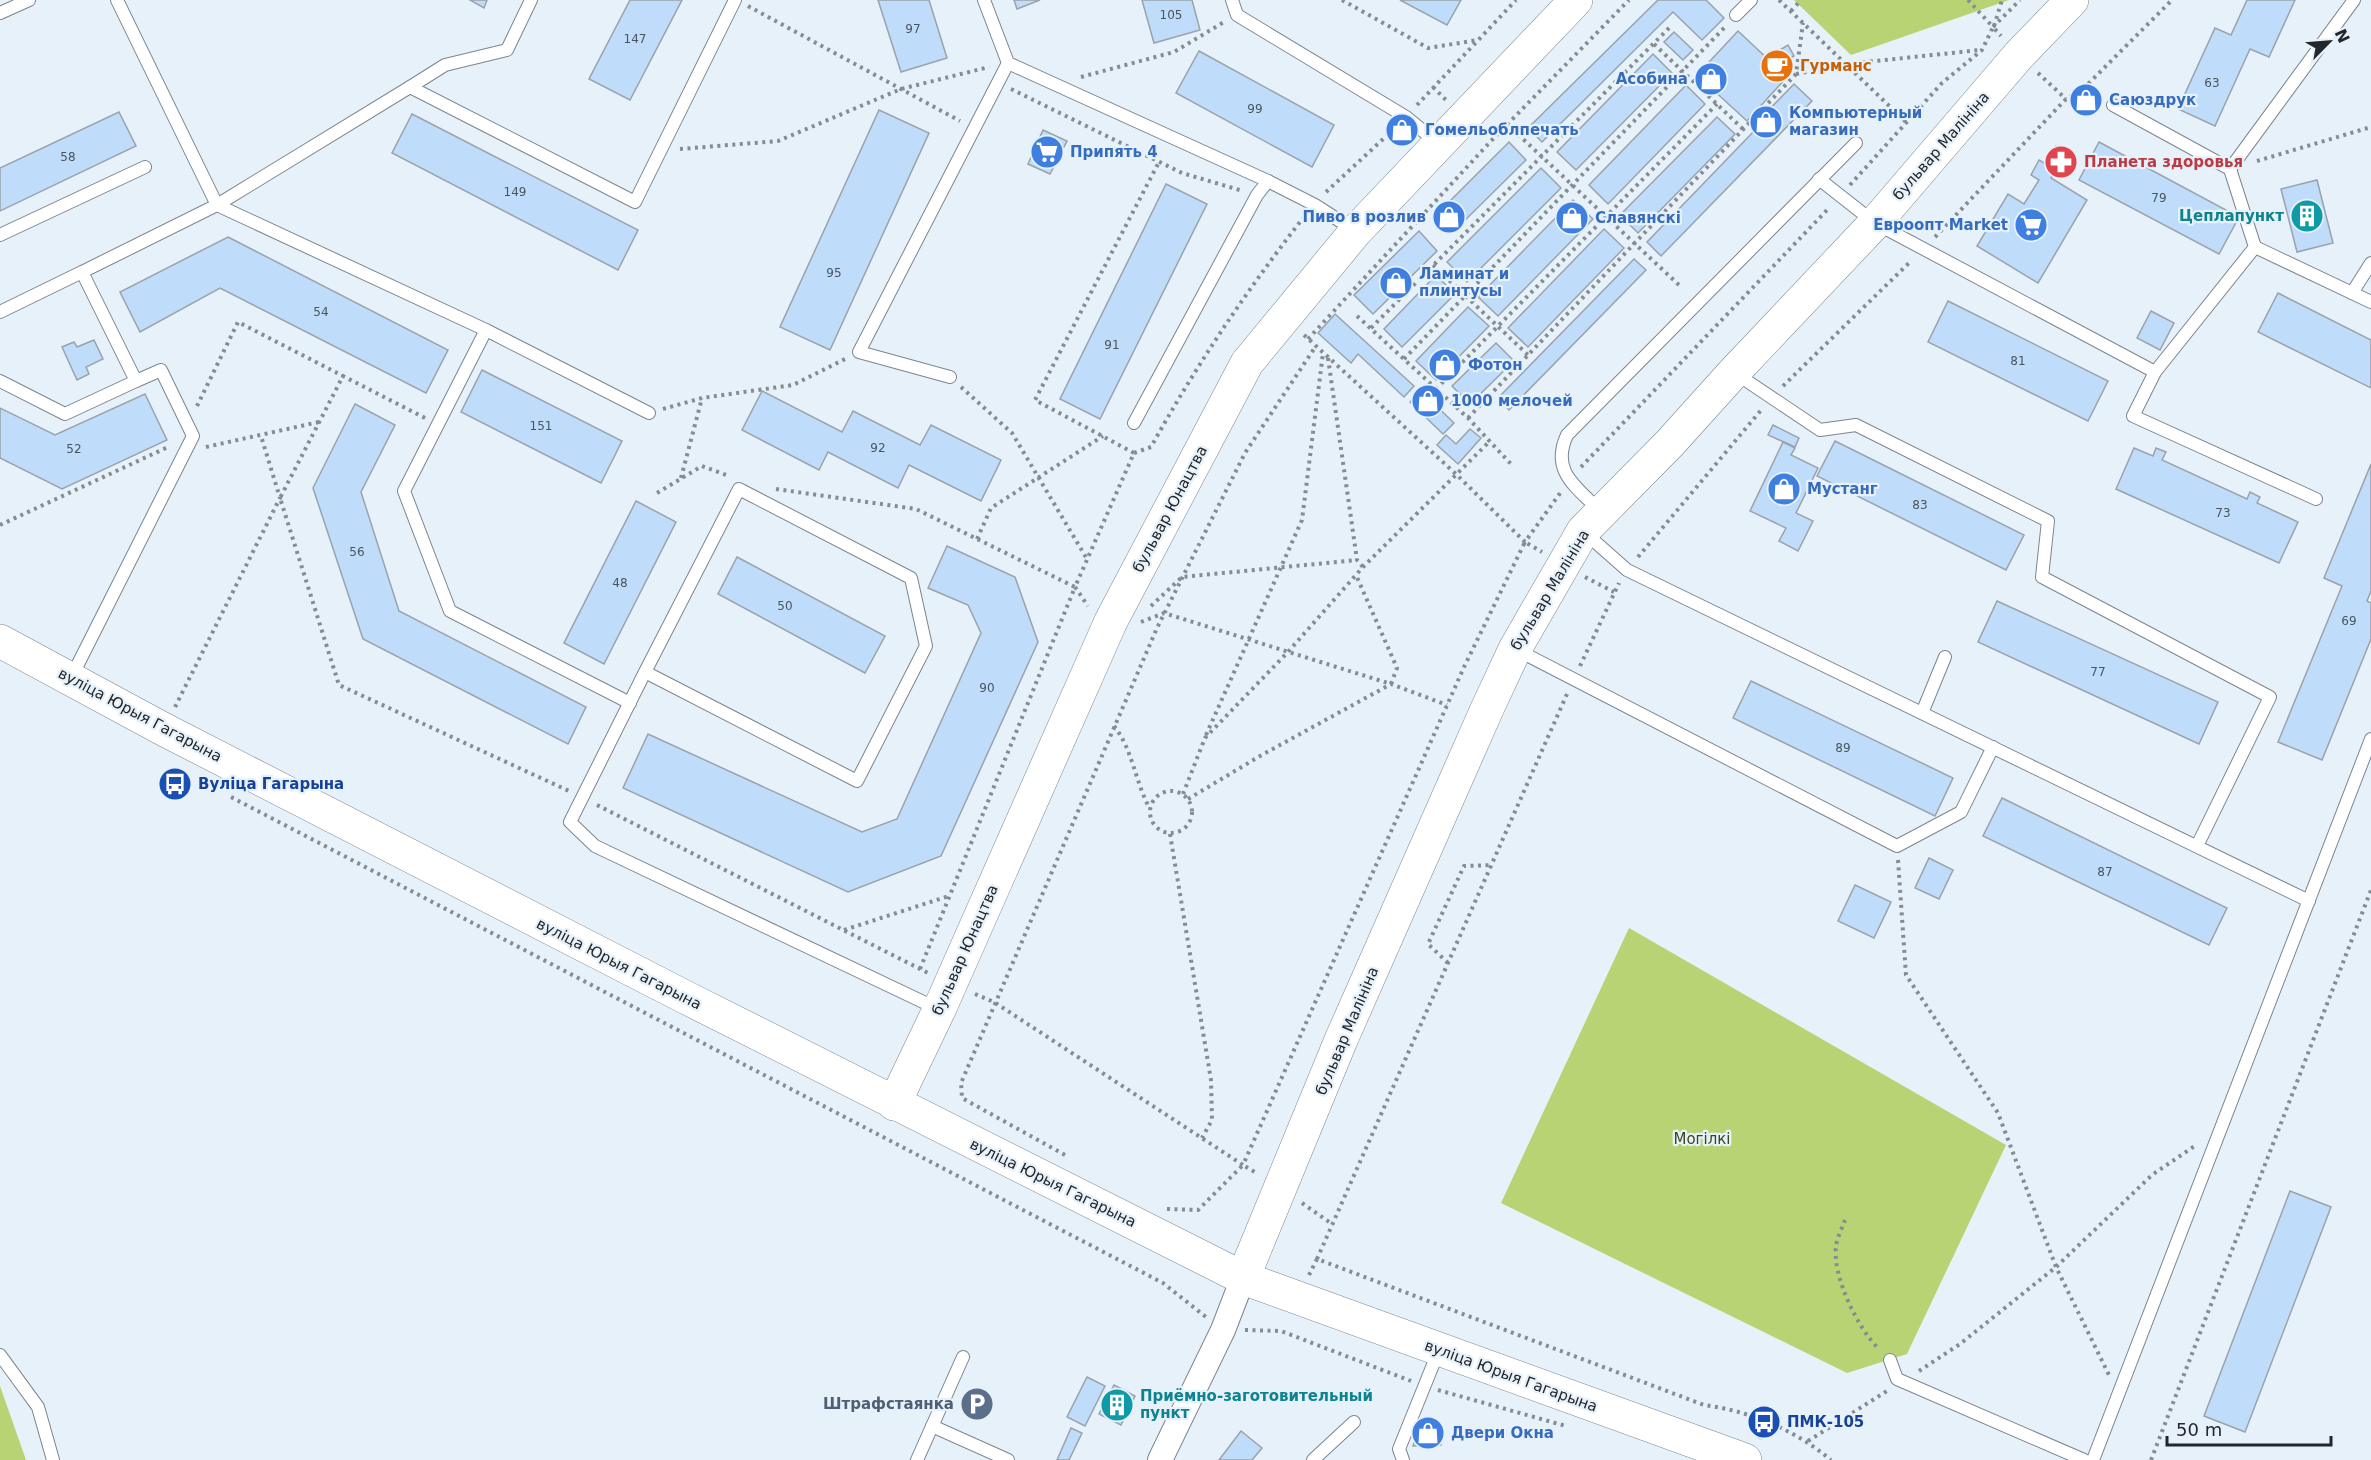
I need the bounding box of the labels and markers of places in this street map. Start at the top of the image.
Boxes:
cafe icon: Гурманс [1759,48,1795,84]
place label: Гурманс [1800,57,1872,75]
shop icon: Асобина [1693,61,1729,97]
place label: Асобина [1616,70,1688,88]
shop icon: Саюздрук [2068,82,2104,118]
place label: Саюздрук [2109,91,2196,109]
shop icon: Компьютерный магазин [1748,104,1784,140]
place label: Компьютерный магазин [1789,104,1922,139]
shop icon: Гомельоблпечать [1384,112,1420,148]
place label: Гомельоблпечать [1425,121,1579,139]
supermarket icon: Припять 4 [1029,134,1065,170]
place label: Припять 4 [1070,143,1158,161]
pharmacy icon: Планета здоровья [2043,144,2079,180]
place label: Планета здоровья [2084,153,2243,171]
building icon: Цеплапункт [2289,198,2325,234]
shop icon: Пиво в розлив [1431,199,1467,235]
shop icon: Славянскі [1554,200,1590,236]
supermarket icon: Евроопт Market [2013,207,2049,243]
place label: Цеплапункт [2179,207,2284,225]
place label: Пиво в розлив [1302,208,1426,226]
place label: Славянскі [1595,209,1681,227]
place label: Евроопт Market [1873,216,2008,234]
shop icon: Ламинат и плинтусы [1378,265,1414,301]
place label: Ламинат и плинтусы [1419,265,1509,300]
shop icon: Фотон [1427,347,1463,383]
place label: Фотон [1468,356,1523,374]
shop icon: 1000 мелочей [1410,383,1446,419]
place label: 1000 мелочей [1451,392,1573,410]
shop icon: Мустанг [1766,471,1802,507]
place label: Мустанг [1807,480,1878,498]
bus stop icon: Вуліца Гагарына [157,766,193,802]
place label: Вуліца Гагарына [198,775,344,793]
parking icon: Штрафстаянка [959,1386,995,1422]
building icon: Приёмно-заготовительный пункт [1099,1387,1135,1423]
place label: Приёмно-заготовительный пункт [1140,1387,1373,1422]
place label: Штрафстаянка [823,1395,954,1413]
bus stop icon: ПМК-105 [1746,1404,1782,1440]
place label: ПМК-105 [1787,1413,1864,1431]
shop icon: Двери Окна [1410,1415,1446,1451]
place label: Двери Окна [1451,1424,1554,1442]

